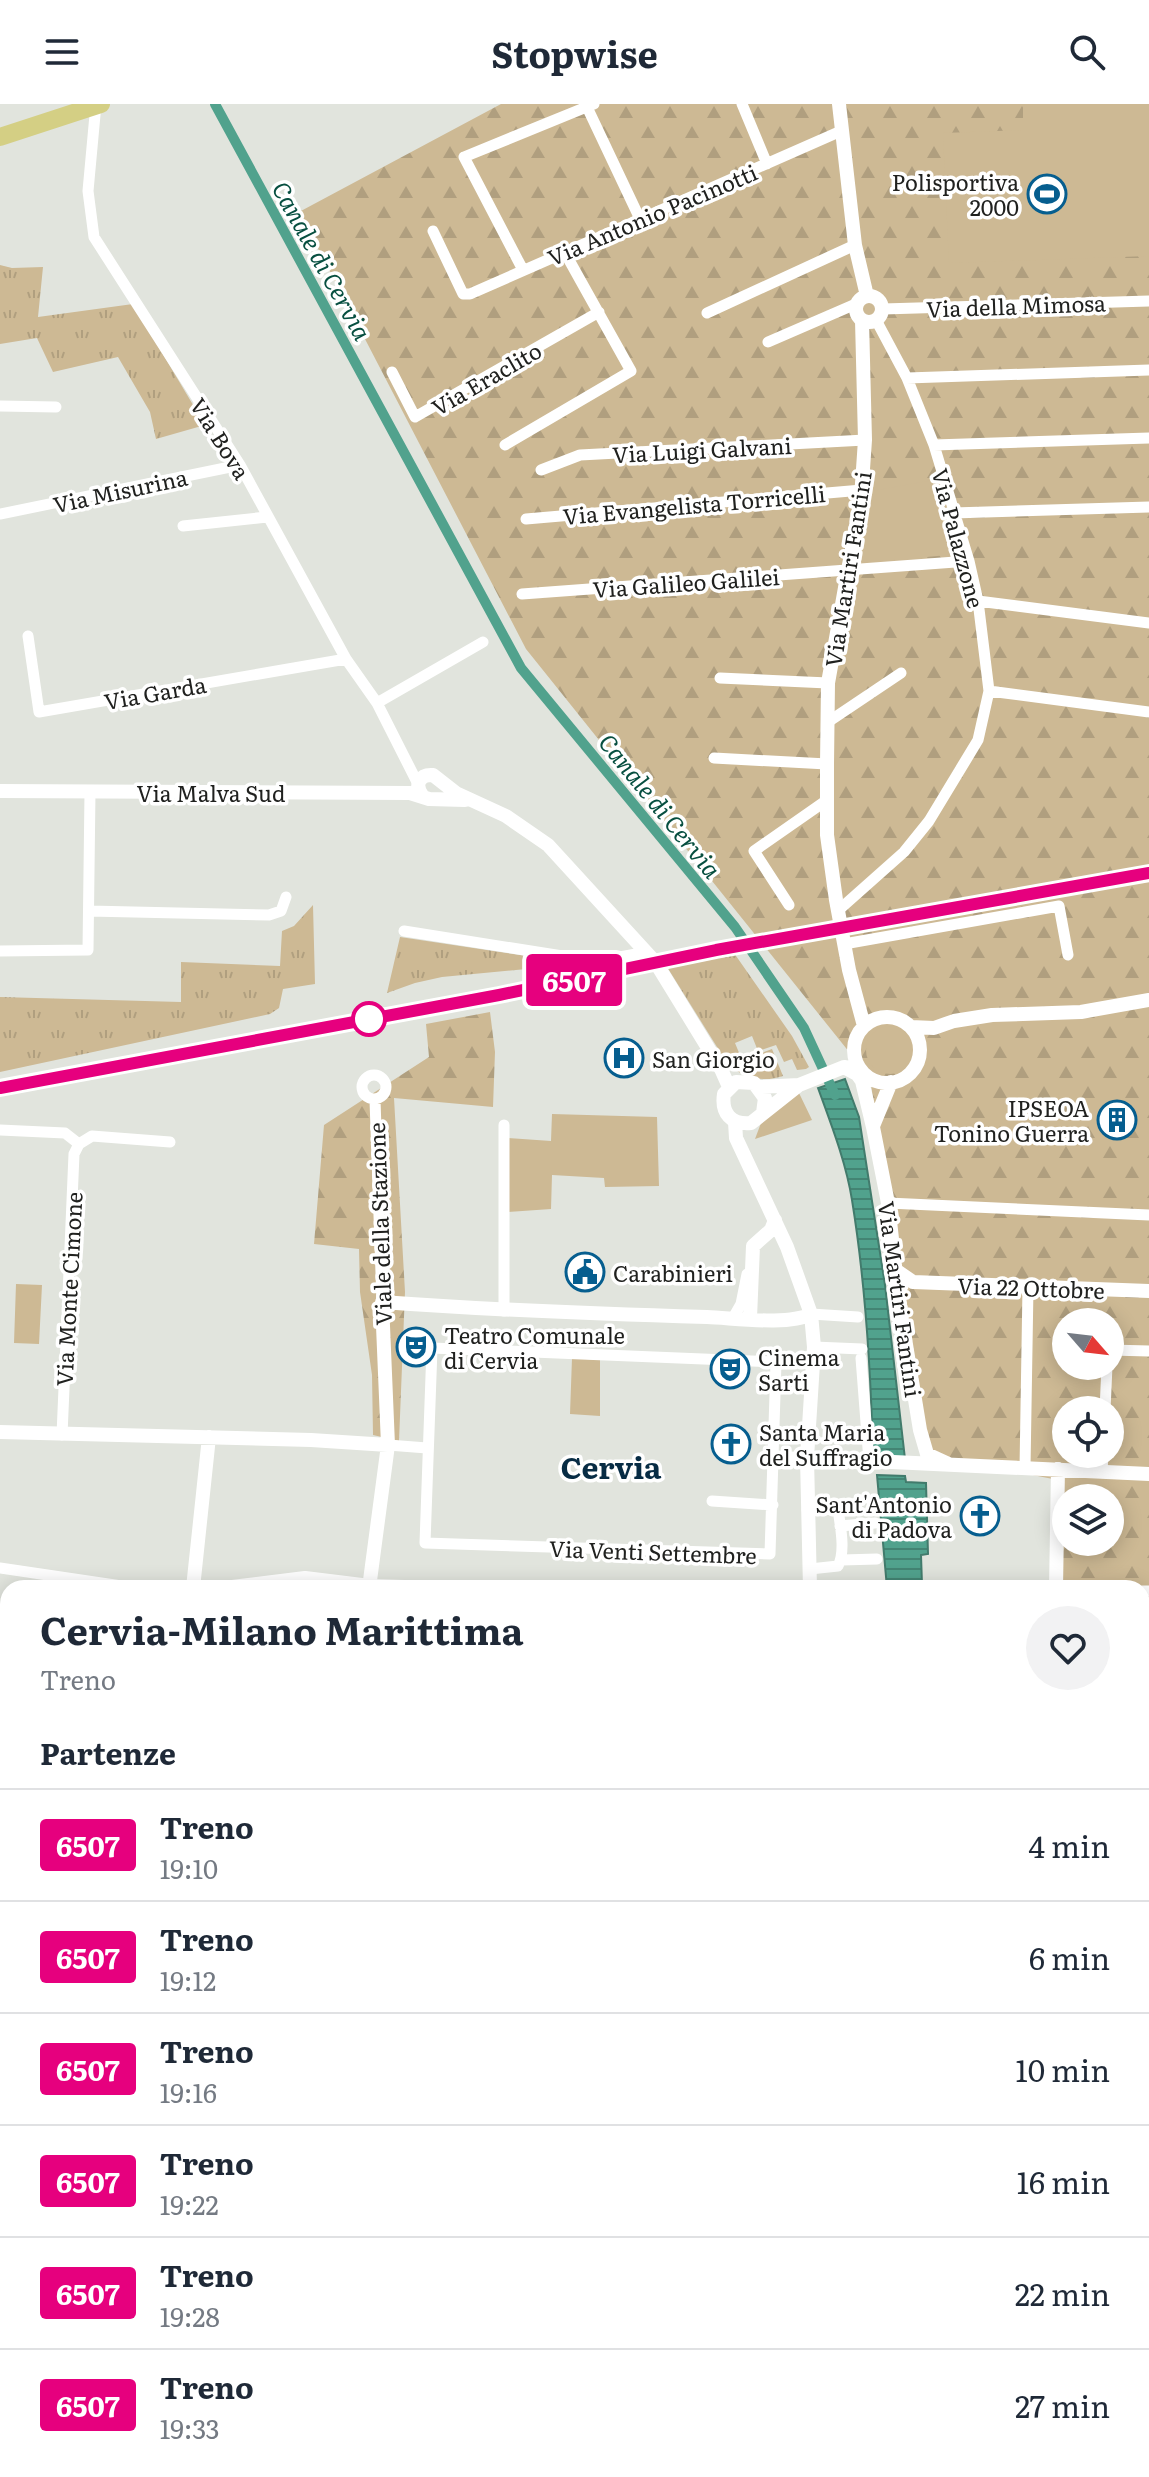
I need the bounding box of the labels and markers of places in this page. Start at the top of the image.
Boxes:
place label: Polisportiva 2000 [892,165,1019,223]
sports icon: Polisportiva 2000 [1026,173,1068,215]
unlabelled marker [352,1002,386,1036]
hospital icon: San Giorgio [603,1037,645,1079]
place label: San Giorgio [652,1042,775,1075]
place label: IPSEOA Tonino Guerra [934,1091,1089,1149]
building icon: IPSEOA Tonino Guerra [1096,1099,1138,1141]
public building icon: Carabinieri [564,1251,606,1293]
place label: Carabinieri [613,1256,733,1289]
place label: Teatro Comunale di Cervia [444,1318,625,1376]
theatre icon: Teatro Comunale di Cervia [395,1326,437,1368]
place label: Cinema Sarti [758,1340,840,1398]
theatre icon: Cinema Sarti [709,1348,751,1390]
place label: Santa Maria del Suffragio [759,1415,893,1473]
church icon: Santa Maria del Suffragio [710,1423,752,1465]
place label: Sant'Antonio di Padova [816,1487,952,1545]
church icon: Sant'Antonio di Padova [959,1495,1001,1537]

